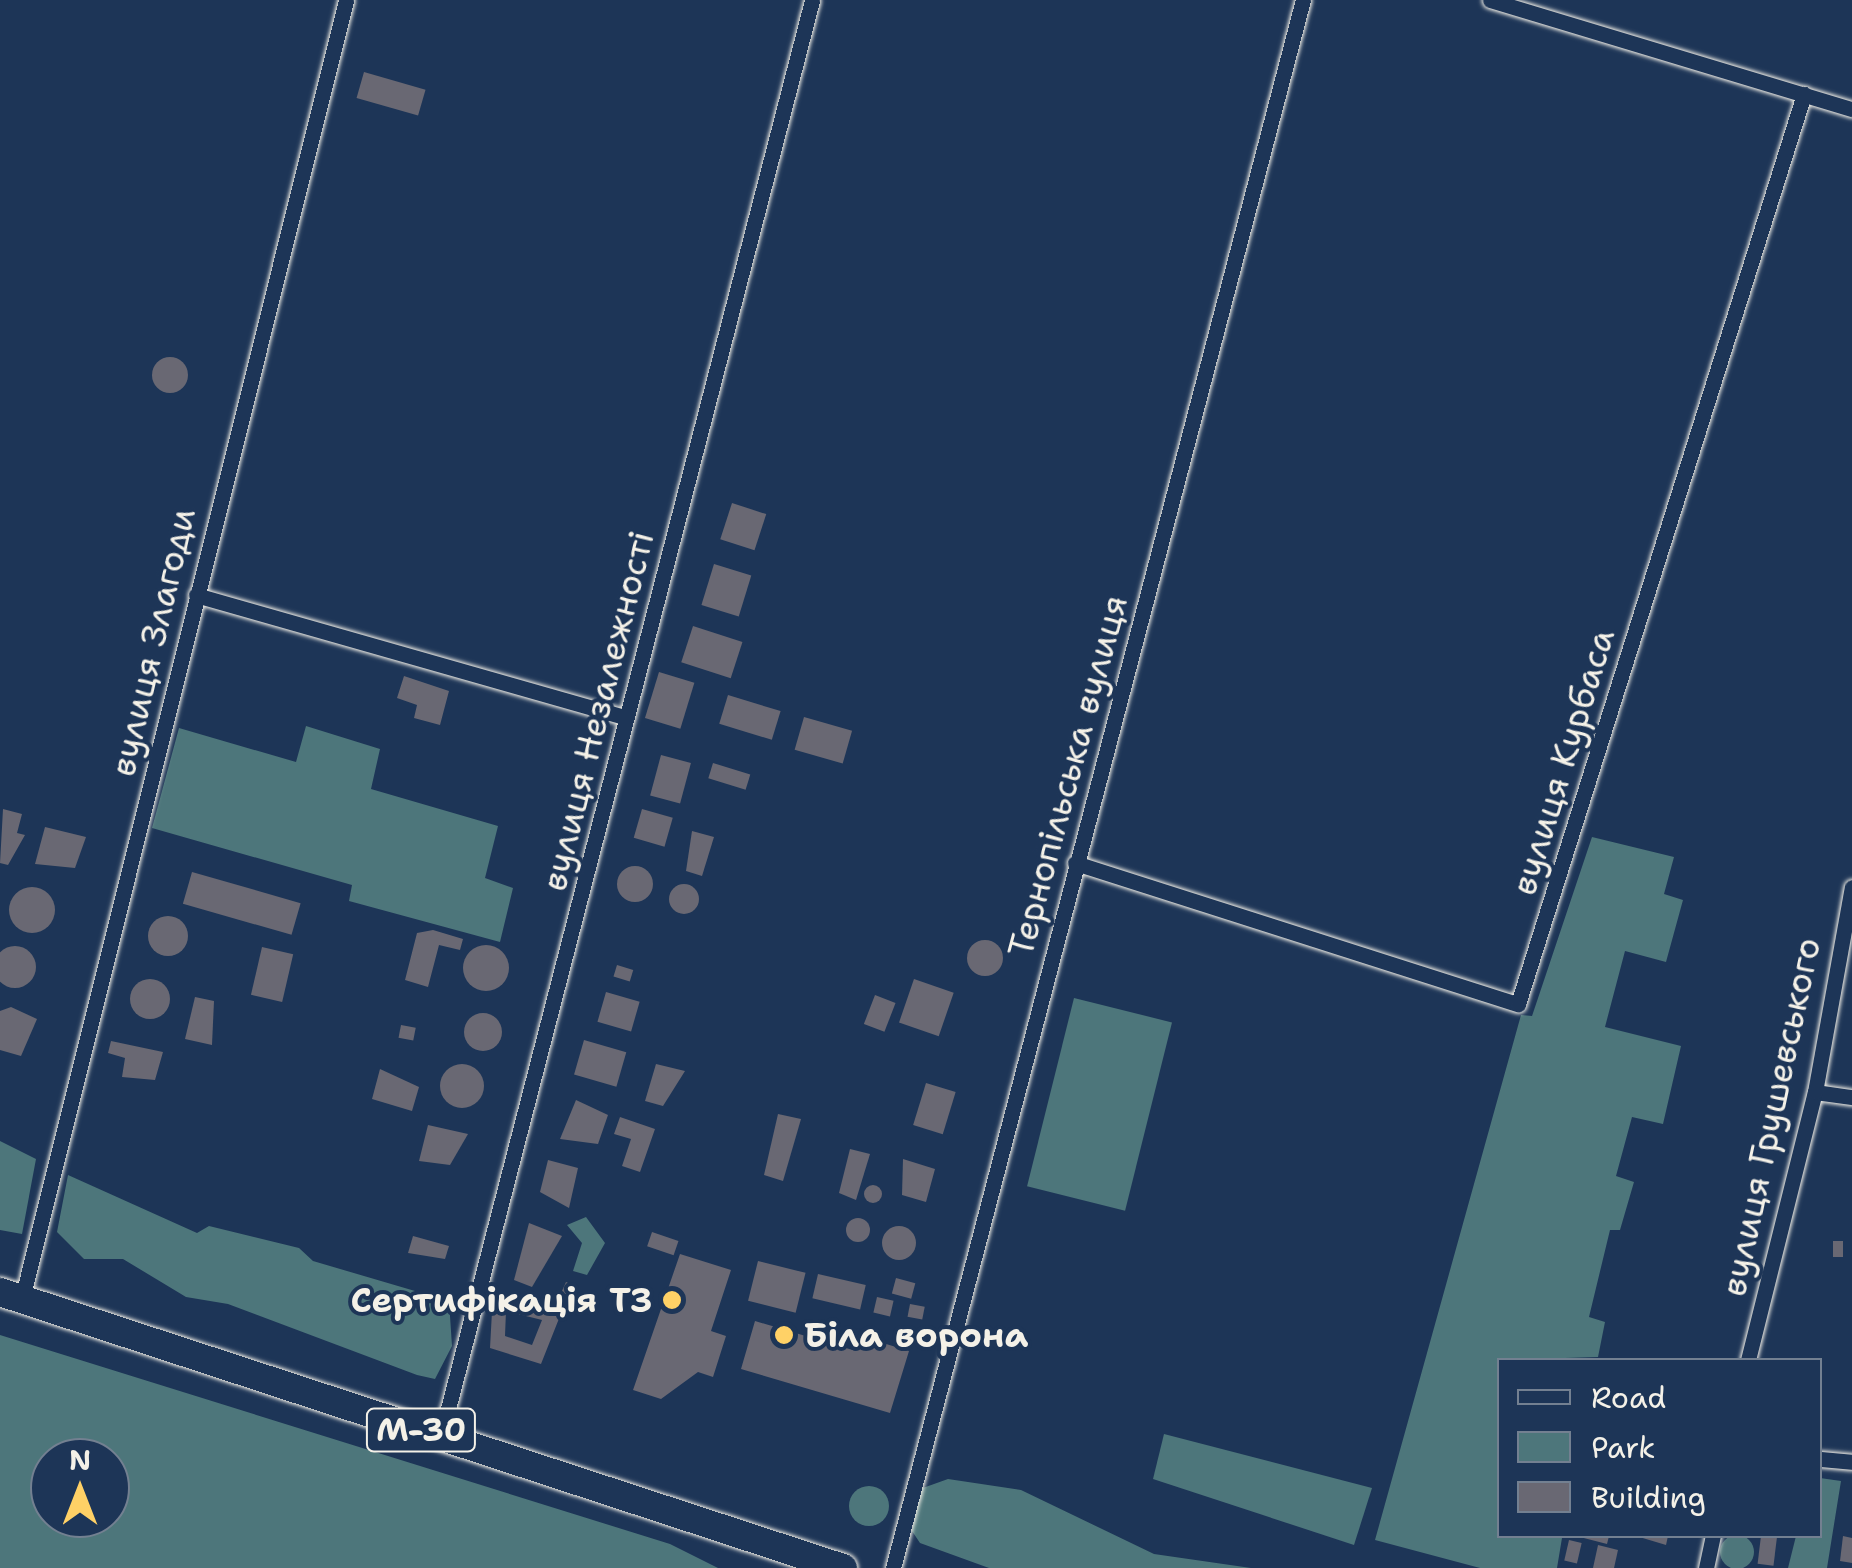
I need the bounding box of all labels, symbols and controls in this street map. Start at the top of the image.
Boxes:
street label: вулиця Злагоди [102,504,204,780]
street label: вулиця Незалежності [533,527,663,895]
street label: Тернопільська вулиця [999,590,1137,962]
street label: вулиця Курбаса [1503,624,1623,900]
street label: вулиця Грушевського [1712,934,1830,1300]
place label: Сертифікація ТЗ [351,1279,652,1321]
marker: Сертифікація ТЗ [661,1289,683,1311]
place label: Біла ворона [804,1314,1028,1356]
marker: Біла ворона [773,1324,795,1346]
legend [1497,1358,1822,1538]
text: Road [1591,1377,1666,1418]
road number: М-30 [364,1403,478,1457]
text: Park [1591,1427,1655,1468]
north arrow [30,1438,130,1538]
text: N [69,1441,91,1479]
text: Building [1591,1477,1706,1518]

